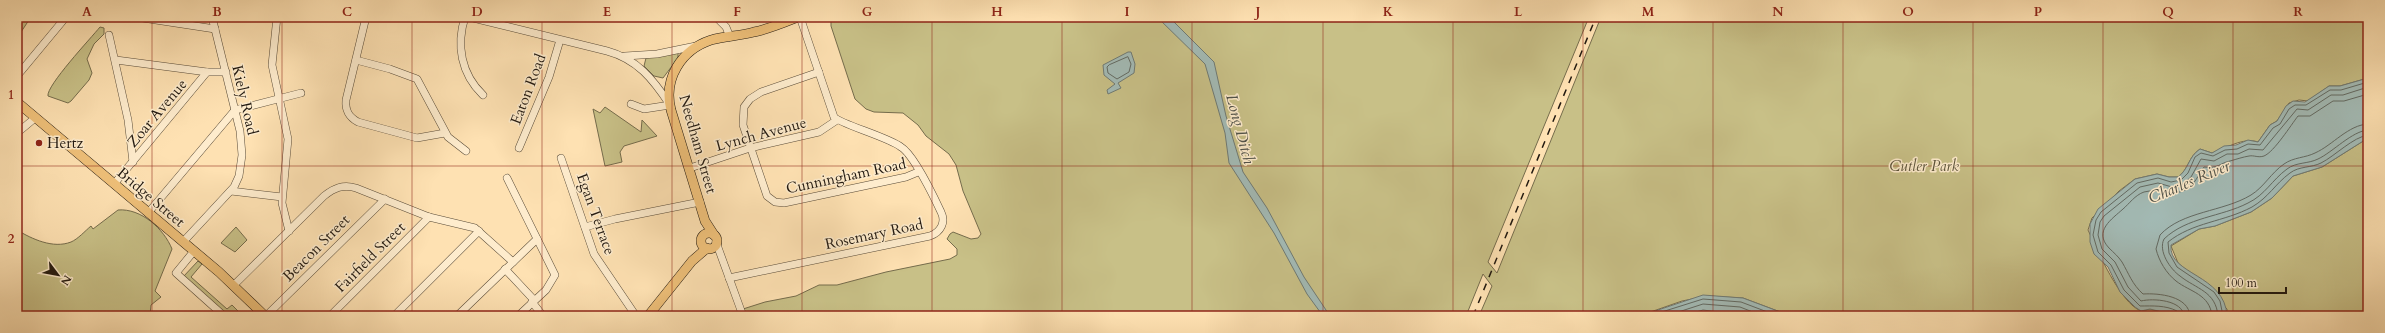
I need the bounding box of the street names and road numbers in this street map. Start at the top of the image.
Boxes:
street label: Eaton Road [505,51,551,127]
street label: Kiely Road [227,63,263,137]
street label: Zoar Avenue [123,74,192,151]
street label: Needham Street [674,92,722,196]
street label: Lynch Avenue [713,112,809,156]
street label: Cunningham Road [784,154,908,198]
street label: Bridge Street [113,163,189,232]
street label: Egan Terrace [572,170,620,258]
street label: Beacon Street [278,210,354,286]
street label: Rosemary Road [823,214,925,254]
street label: Fairfield Street [330,217,410,297]

